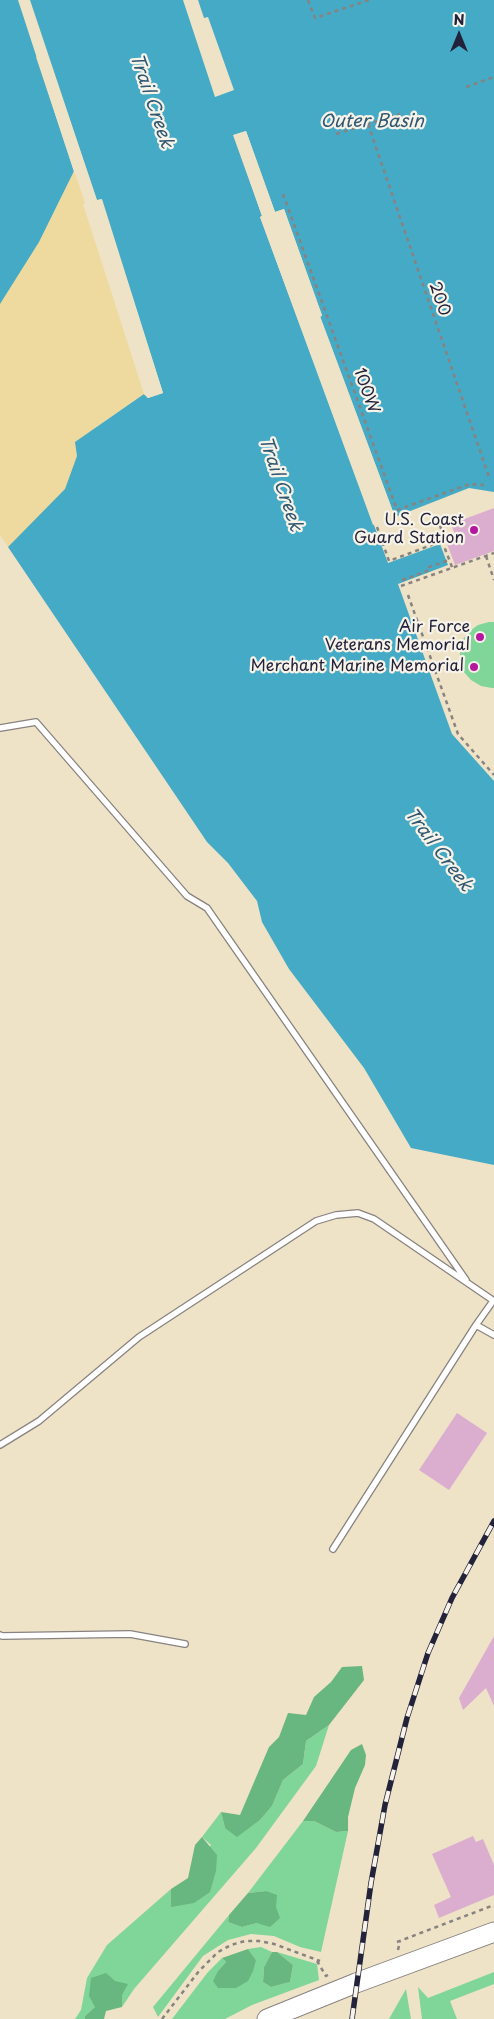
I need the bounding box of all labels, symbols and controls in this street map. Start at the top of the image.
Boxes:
text: N [453,9,465,30]
north arrow [434,10,484,60]
water label: Trail Creek [125,51,177,151]
water label: Outer Basin [320,111,424,133]
street label: 200 [424,280,454,318]
street label: 100W [349,366,383,416]
water label: Trail Creek [254,434,306,534]
place label: U.S. Coast Guard Station [354,511,464,549]
marker: U.S. Coast Guard Station [468,524,480,536]
place label: Air Force Veterans Memorial [325,618,470,656]
marker: Air Force Veterans Memorial [474,631,486,643]
place label: Merchant Marine Memorial [251,657,464,677]
marker: Merchant Marine Memorial [468,661,480,673]
water label: Trail Creek [400,804,476,896]

